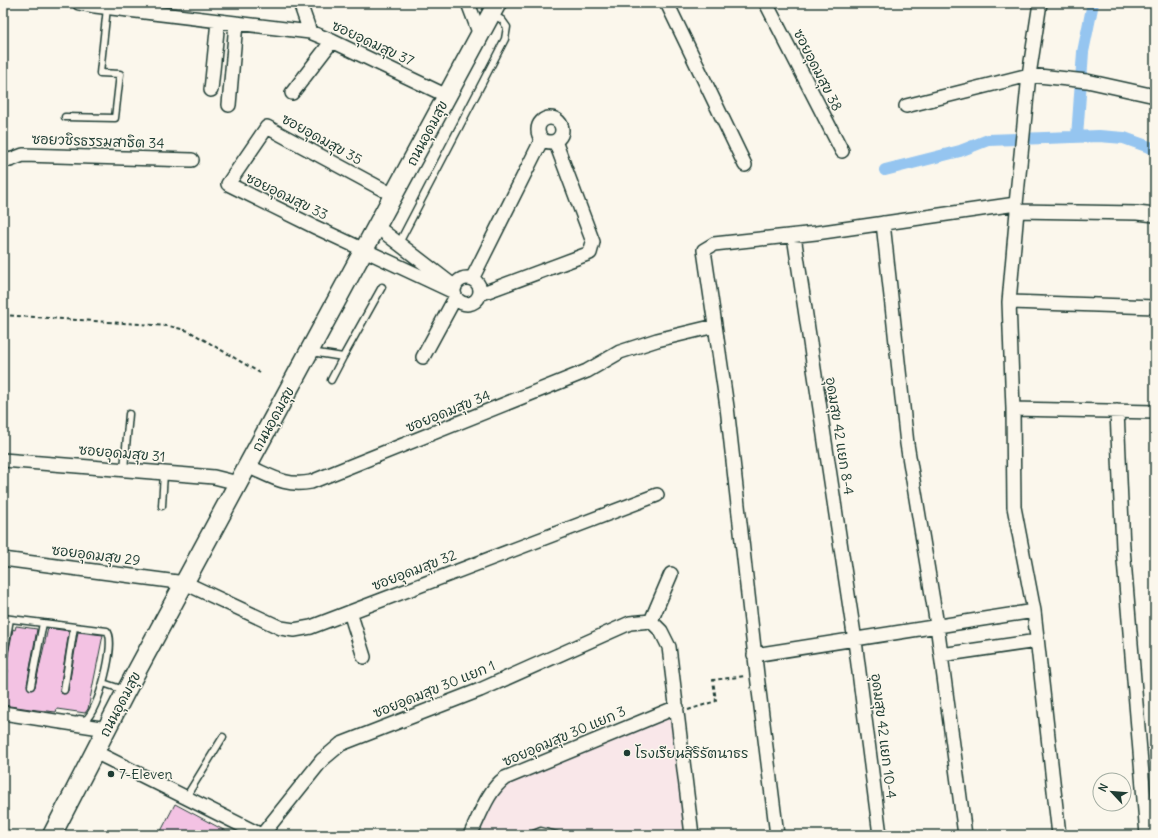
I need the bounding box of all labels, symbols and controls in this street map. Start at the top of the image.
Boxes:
street label: ซอยอุดมสุข 37 [329,16,417,71]
street label: ซอยอุดมสุข 38 [789,26,846,114]
street label: ถนนอุดมสุข [402,97,453,169]
street label: ซอยอุดมสุข 35 [278,109,366,169]
street label: ซอยวชิรธรรมสาธิต 34 [31,130,165,152]
street label: ซอยอุดมสุข 33 [242,168,331,225]
street label: อุดมสุข 42 แยก 8-4 [821,376,858,496]
street label: ถนนอุดมสุข [248,383,299,455]
street label: ซอยอุดมสุข 34 [403,386,493,437]
street label: ซอยอุดมสุข 31 [78,440,166,467]
street label: ซอยอุดมสุข 29 [50,541,141,570]
street label: ซอยอุดมสุข 32 [369,545,460,595]
street label: ซอยอุดมสุข 30 แยก 1 [370,656,498,723]
street label: ถนนอุดมสุข [95,668,146,740]
street label: อุดมสุข 42 แยก 10-4 [866,672,901,800]
street label: ซอยอุดมสุข 30 แยก 3 [500,702,629,771]
place label: โรงเรียนสิริรัตนาธร [635,744,748,762]
marker: โรงเรียนสิริรัตนาธร [622,748,632,758]
place label: 7-Eleven [119,765,173,783]
marker: 7-Eleven [106,769,116,779]
north arrow [1092,772,1132,812]
text: N [1095,781,1111,794]

